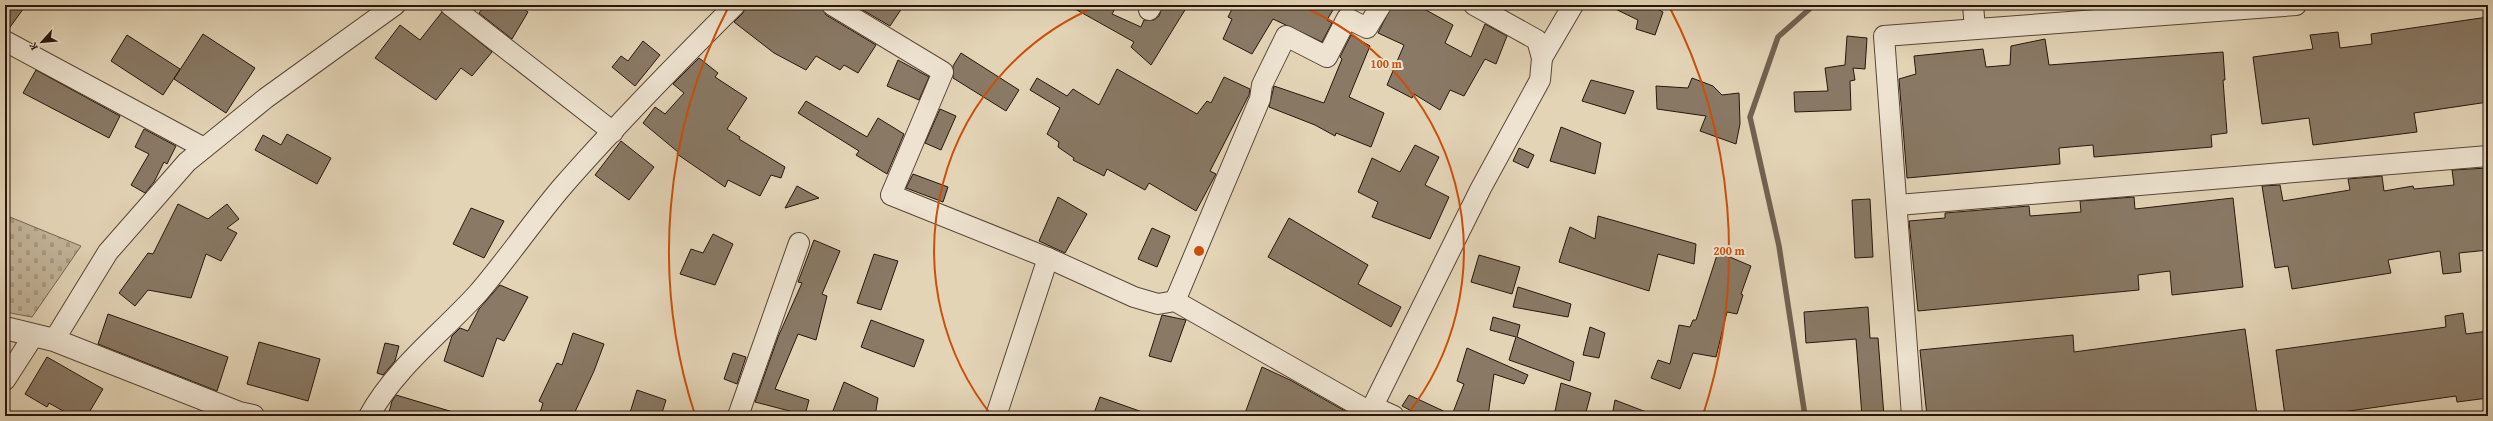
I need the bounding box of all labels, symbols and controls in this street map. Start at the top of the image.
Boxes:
north arrow [22,22,62,62]
text: K [24,40,42,53]
text: 100 m [1370,55,1403,72]
text: 200 m [1713,242,1746,259]
centre of rings [1192,244,1206,258]

